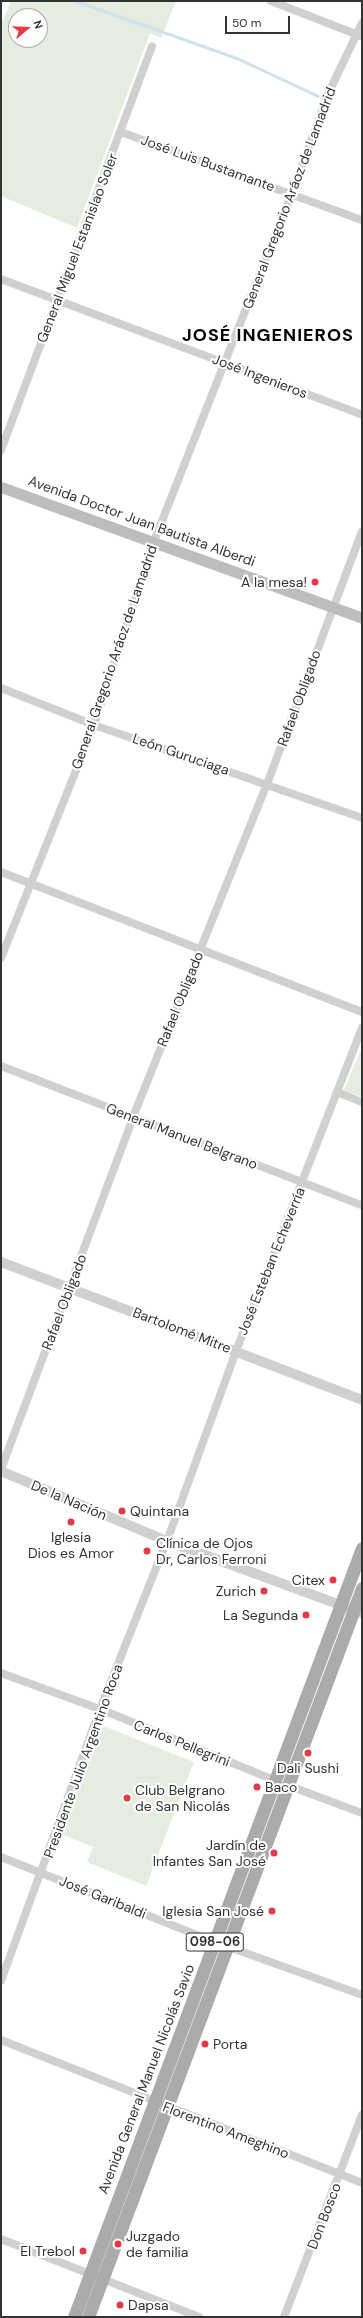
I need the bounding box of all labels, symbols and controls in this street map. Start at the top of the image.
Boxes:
north arrow [8,8,48,48]
scale bar [227,8,292,34]
text: 50 m [232,15,261,31]
text: N [30,18,46,30]
street label: General Gregorio Aráoz de Lamadrid [239,85,339,311]
street label: José Luis Bustamante [139,131,277,195]
street label: General Miguel Estanislao Soler [33,151,121,345]
district label: JOSÉ INGENIEROS [182,324,354,346]
street label: José Ingenieros [210,350,310,402]
street label: Avenida Doctor Juan Bautista Alberdi [26,472,258,570]
street label: General Gregorio Aráoz de Lamadrid [68,543,160,771]
place label: A la mesa! [241,574,307,590]
marker: A la mesa! [310,577,320,587]
street label: Rafael Obligado [274,648,324,748]
street label: León Guruciaga [130,730,232,778]
street label: Rafael Obligado [153,949,207,1049]
street label: General Manuel Belgrano [104,1099,260,1173]
street label: José Esteban Echeverría [234,1185,308,1337]
street label: Rafael Obligado [38,1252,90,1352]
street label: Bartolomé Mitre [130,1304,234,1356]
street label: De la Nación [29,1476,109,1524]
place label: Quintana [130,1503,189,1519]
marker: Quintana [117,1506,127,1516]
marker: Iglesia Dios es Amor [66,1517,76,1527]
place label: Iglesia Dios es Amor [28,1529,114,1562]
place label: Clínica de Ojos Dr, Carlos Ferroni [156,1535,267,1568]
marker: Clínica de Ojos Dr, Carlos Ferroni [141,1545,153,1557]
place label: Citex [292,1572,325,1588]
marker: Citex [328,1575,338,1585]
place label: Zurich [216,1583,256,1599]
marker: Zurich [259,1586,269,1596]
place label: La Segunda [223,1607,298,1623]
marker: La Segunda [301,1610,311,1620]
street label: Presidente Julio Argentino Roca [40,1662,126,1860]
street label: Carlos Pellegrini [131,1716,233,1770]
marker: Dali Sushi [303,1748,313,1758]
place label: Dali Sushi [277,1760,339,1776]
place label: Baco [265,1779,297,1795]
place label: Club Belgrano de San Nicolás [135,1782,230,1814]
marker: Baco [252,1782,262,1792]
marker: Club Belgrano de San Nicolás [122,1793,132,1803]
place label: Jardín de Infantes San José [153,1837,266,1870]
marker: Jardín de Infantes San José [269,1848,279,1858]
street label: José Garibaldi [57,1872,149,1922]
place label: Iglesia San José [162,1903,264,1919]
marker: Iglesia San José [267,1906,277,1916]
road number: 098-06 [185,1931,245,1953]
street label: Avenida General Manuel Nicolás Savio [94,1962,198,2196]
place label: Porta [213,2036,247,2052]
marker: Porta [200,2039,210,2049]
street label: Florentino Ameghino [160,2098,292,2162]
street label: Don Bosco [304,2180,344,2252]
place label: Juzgado de familia [126,2228,188,2260]
marker: Juzgado de familia [113,2239,123,2249]
place label: El Trebol [20,2243,75,2259]
marker: El Trebol [78,2246,88,2256]
place label: Dapsa [128,2297,169,2313]
marker: Dapsa [115,2300,125,2310]

